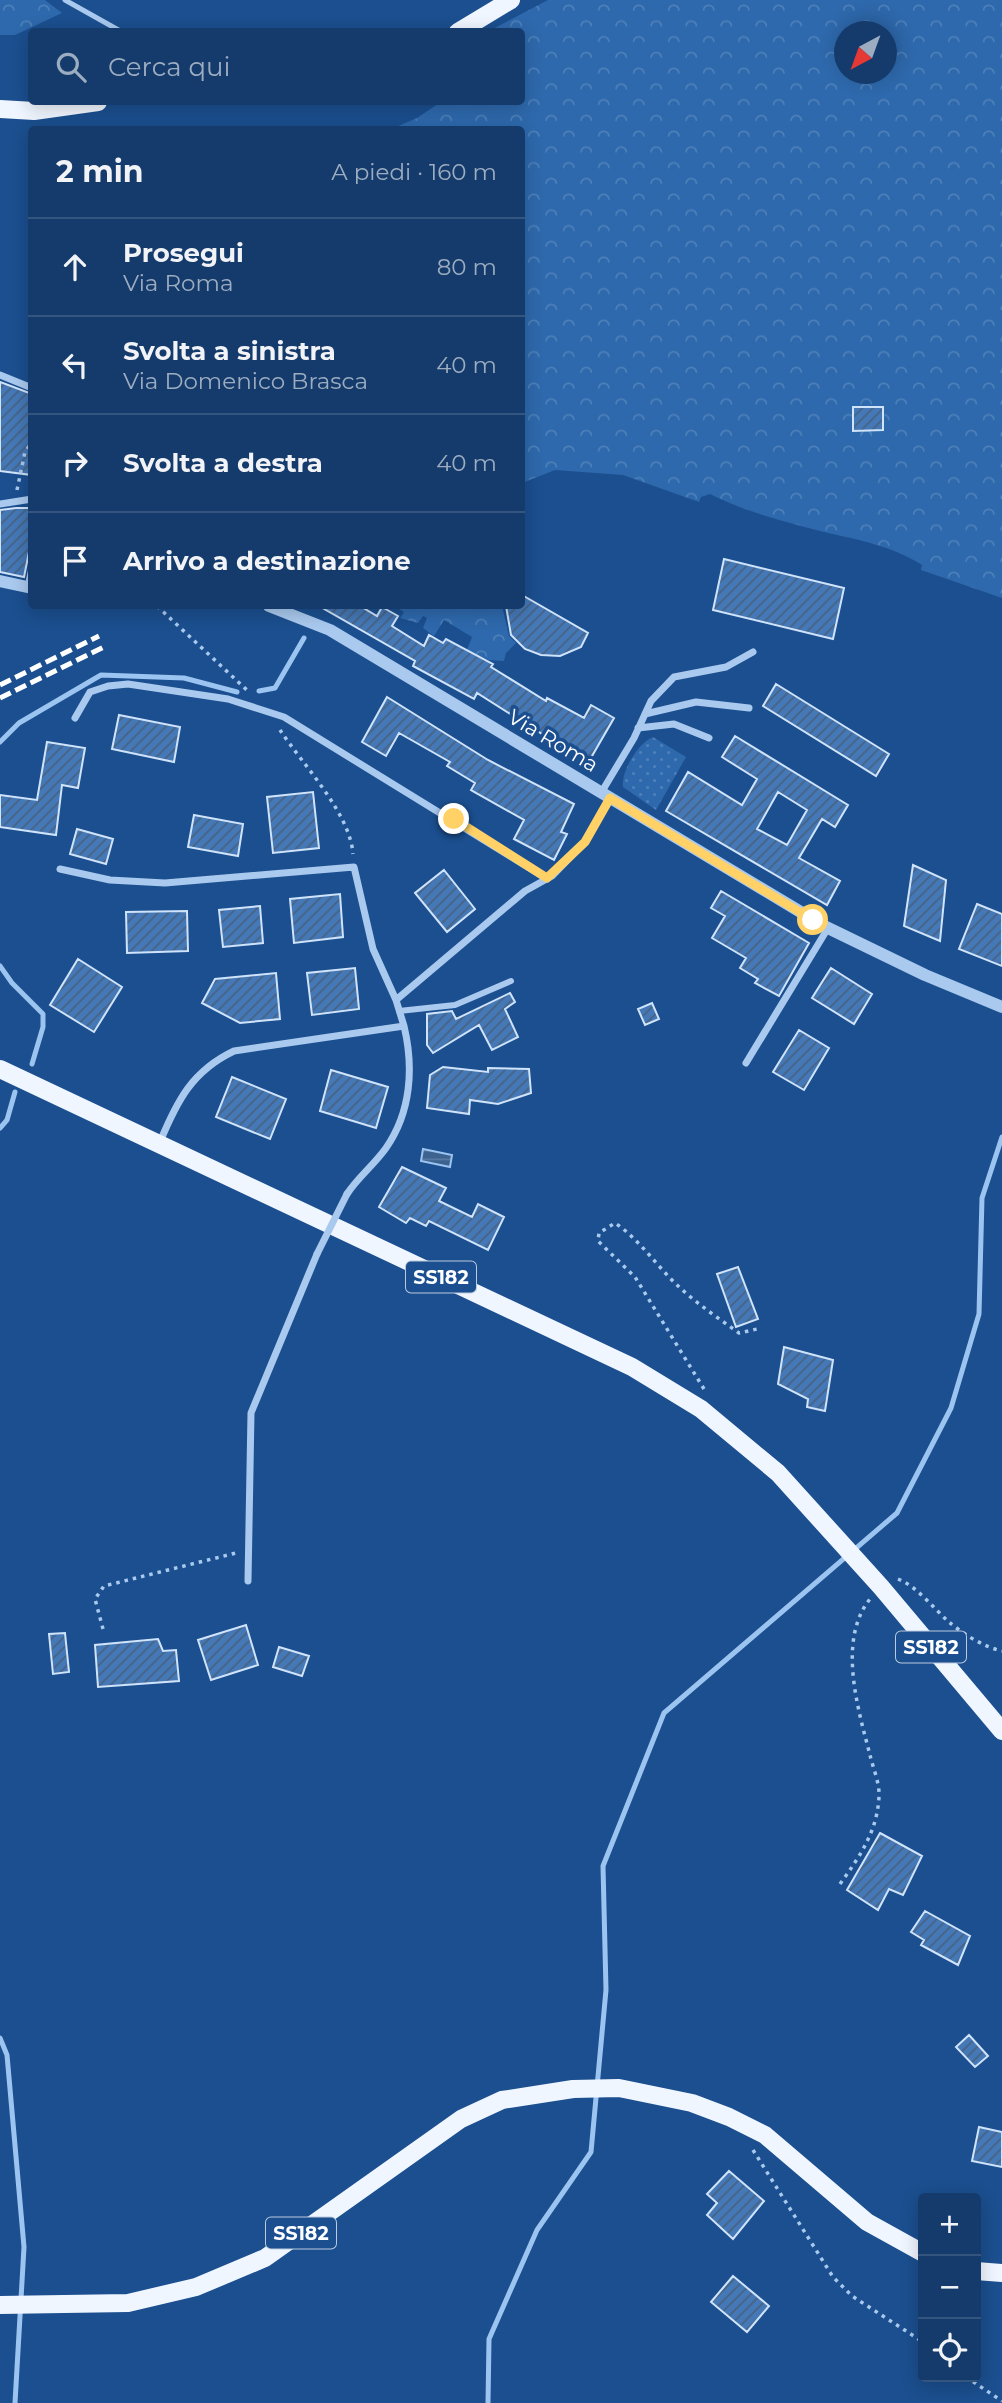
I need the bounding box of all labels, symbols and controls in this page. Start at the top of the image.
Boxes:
north arrow [834,21,897,84]
search box [28,28,525,105]
icon: search [52,48,90,86]
text: Cerca qui [108,51,231,83]
text: 2 min [56,153,143,190]
text: A piedi · 160 m [331,158,497,186]
text: Prosegui [123,237,244,269]
icon: ahead [56,248,94,286]
text: 80 m [437,253,497,281]
text: Via Roma [123,269,233,297]
text: Svolta a sinistra [123,335,336,367]
icon: left [56,346,94,384]
text: 40 m [436,351,497,379]
text: Via Domenico Brasca [123,367,368,395]
icon: right [56,444,94,482]
text: Svolta a destra [123,447,323,479]
text: 40 m [436,449,497,477]
icon: arrive [56,542,94,580]
text: Arrivo a destinazione [123,545,411,577]
street label: Via Roma [504,704,603,777]
route end [438,803,469,834]
route start [797,904,828,935]
road number: SS182 [406,1261,476,1292]
road number: SS182 [896,1632,966,1662]
map controls [918,2193,981,2382]
button: + [918,2193,981,2256]
road number: SS182 [266,2218,336,2248]
button: − [918,2256,981,2319]
button: locate [918,2319,981,2382]

